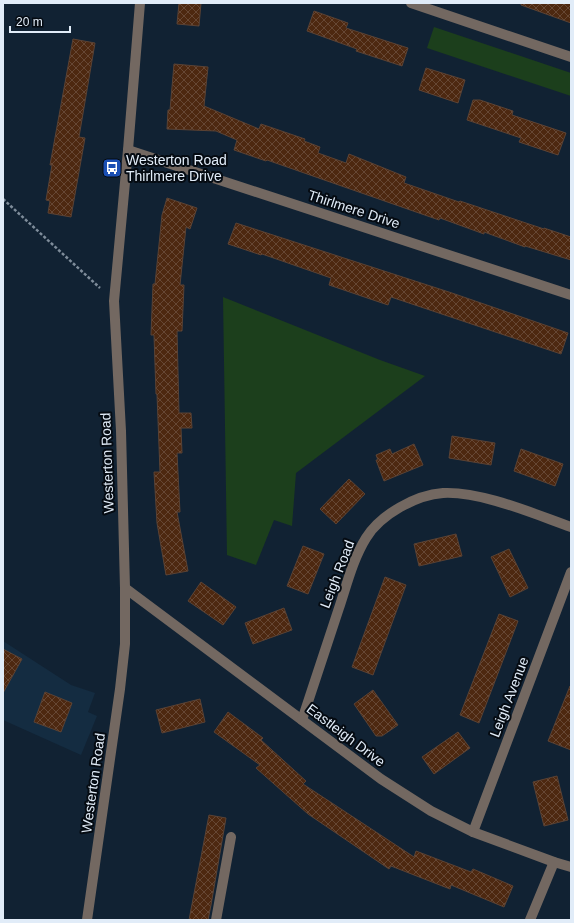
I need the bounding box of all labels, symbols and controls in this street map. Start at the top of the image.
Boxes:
scale bar [10,8,70,34]
text: 20 m [16,15,43,29]
place label: Westerton Road Thirlmere Drive [126,152,227,184]
bus stop icon: Westerton Road Thirlmere Drive [101,157,123,179]
street label: Thirlmere Drive [306,187,402,231]
street label: Westerton Road [97,412,117,514]
street label: Leigh Road [317,538,357,610]
street label: Leigh Avenue [486,654,532,739]
street label: Eastleigh Drive [304,700,389,770]
street label: Westerton Road [78,732,108,834]

